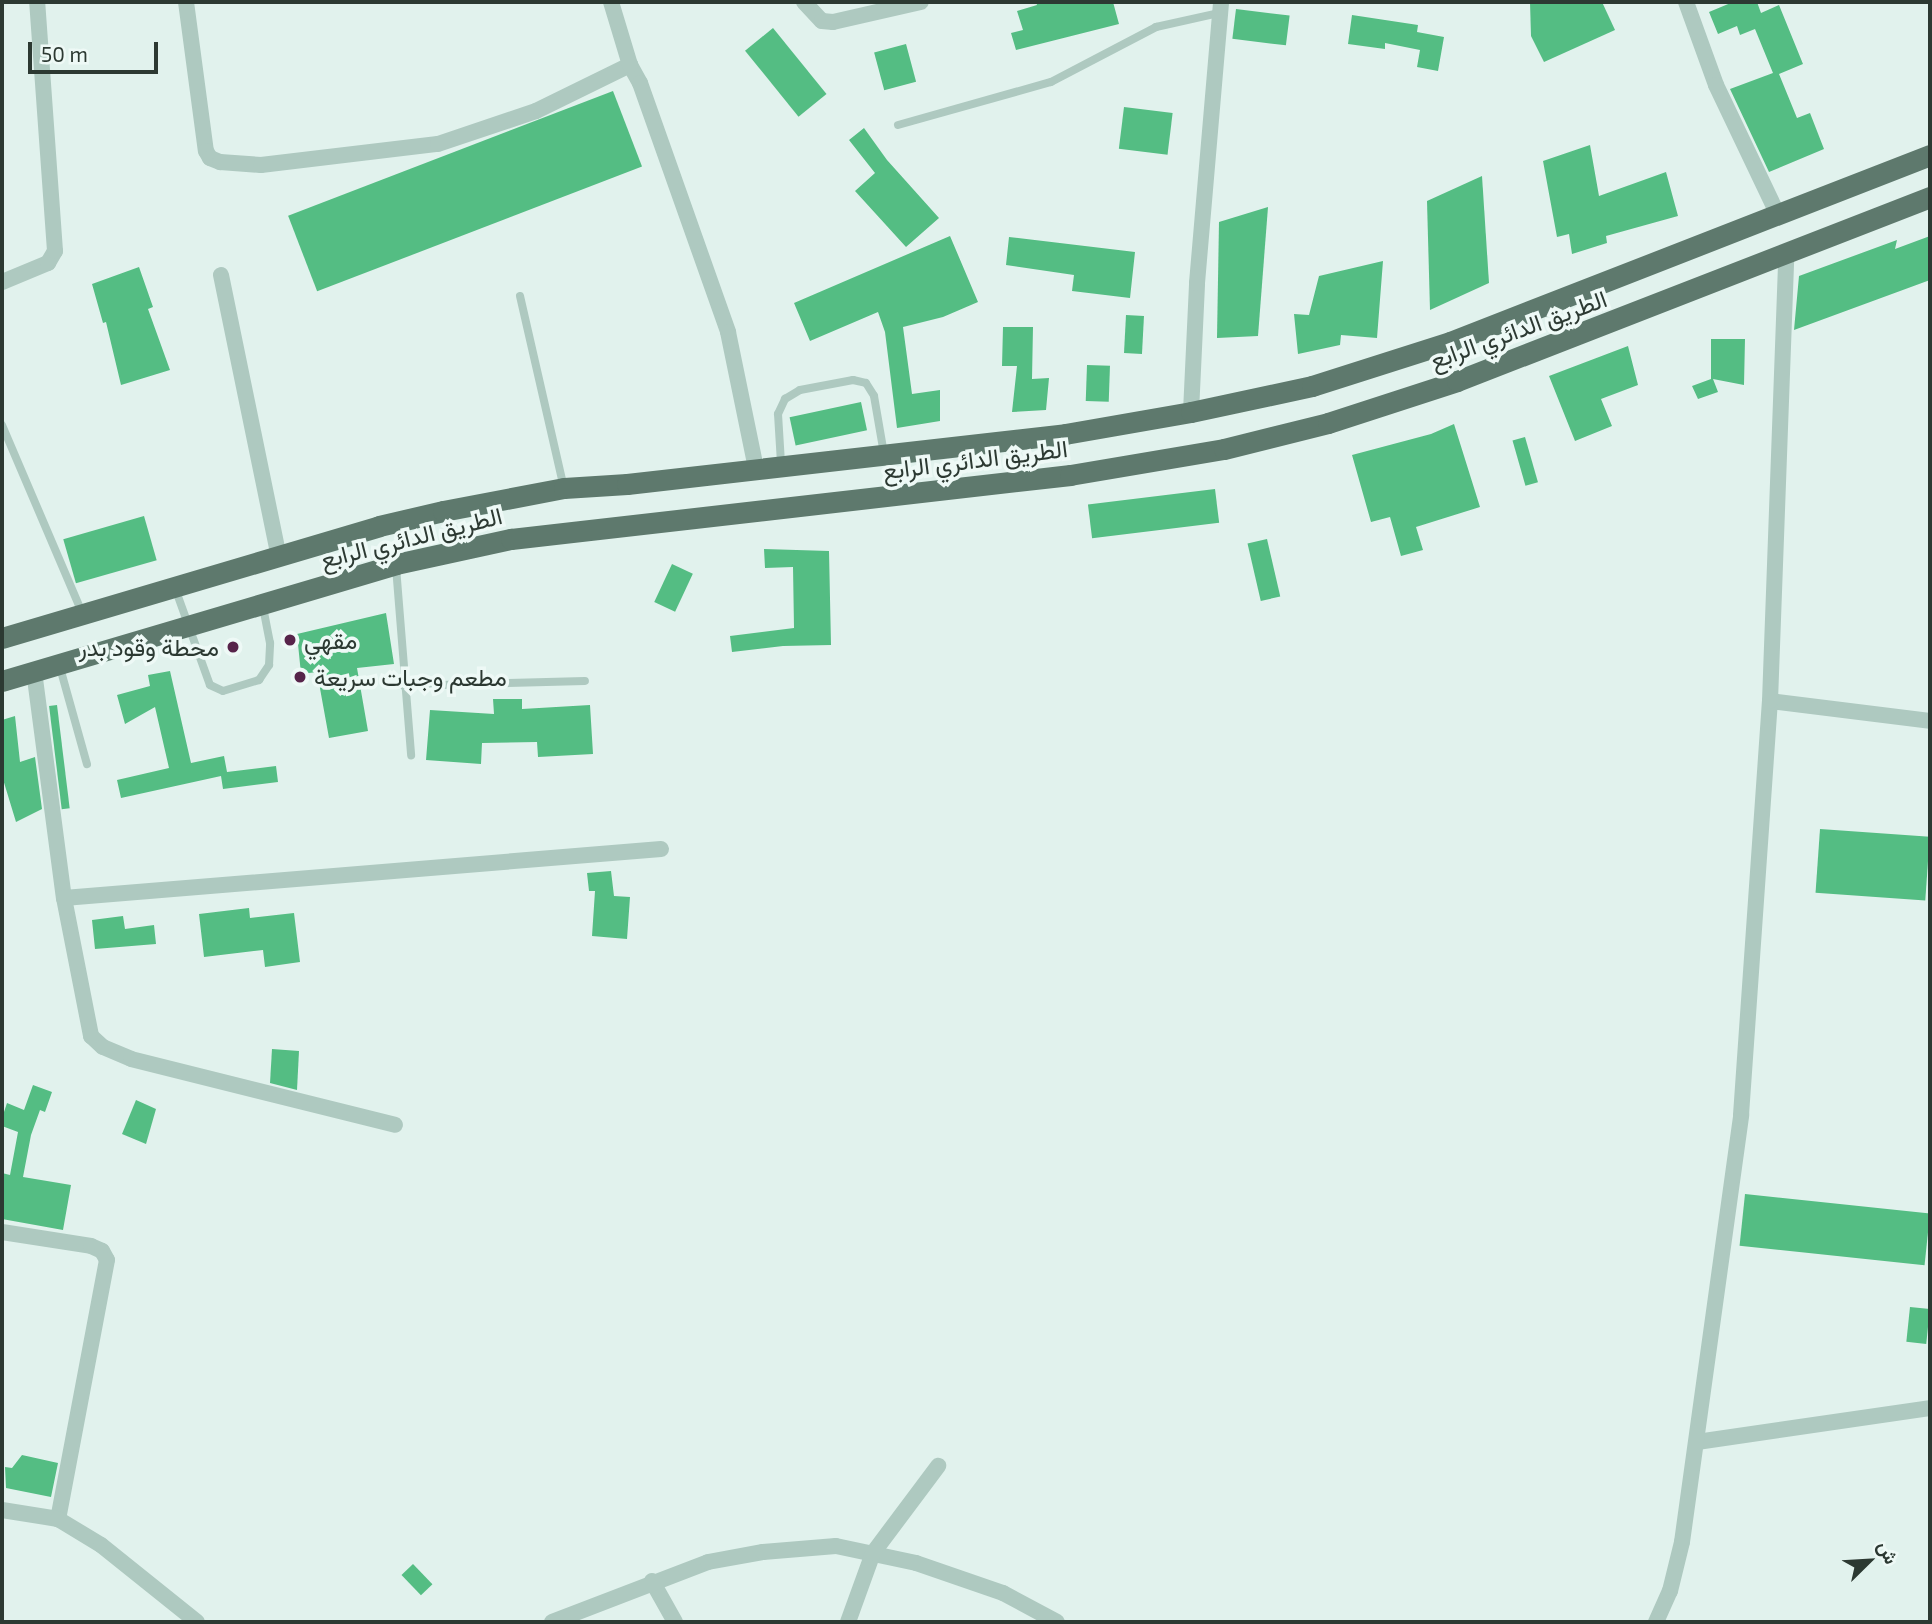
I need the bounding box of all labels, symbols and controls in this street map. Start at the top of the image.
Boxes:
scale bar [32,28,161,72]
text: 50 m [41,41,88,66]
street label: الطريق الدائري الرابع [1426,284,1610,374]
street label: الطريق الدائري الرابع [881,433,1069,485]
street label: الطريق الدائري الرابع [317,501,505,573]
place label: مقهي [304,626,357,654]
marker: مقهي [282,632,298,648]
place label: محطة وقود بدر [79,633,219,661]
marker: محطة وقود بدر [225,639,241,655]
place label: مطعم وجبات سريعة [314,663,507,691]
marker: مطعم وجبات سريعة [292,669,308,685]
north arrow [1834,1526,1904,1596]
text: ش [1873,1537,1904,1567]

